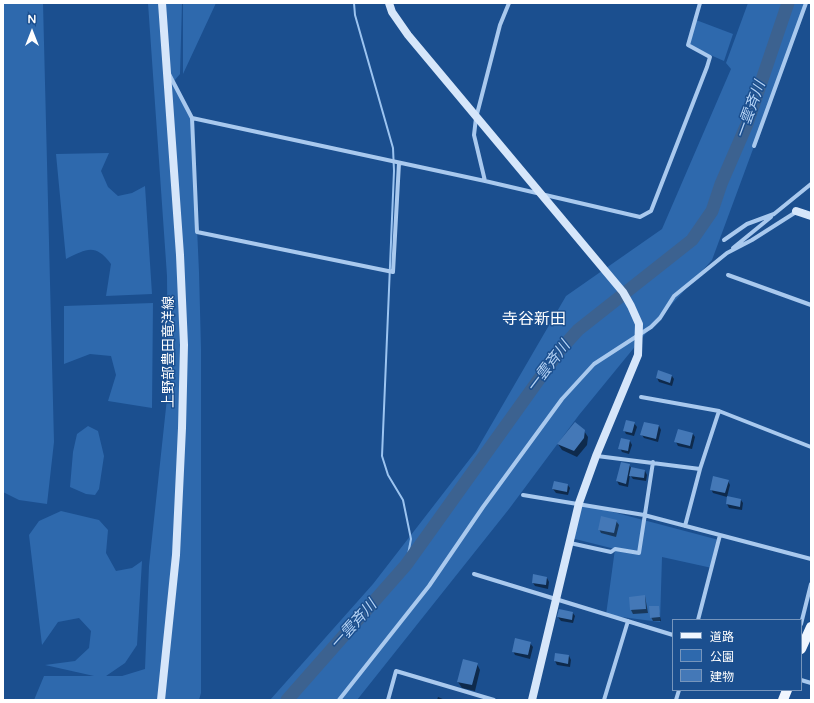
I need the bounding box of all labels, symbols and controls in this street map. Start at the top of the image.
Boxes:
north arrow [12,12,52,52]
text: N [28,13,36,26]
water label: 一雲斉川 [732,79,770,141]
street label: 上野部豊田竜洋線 [161,296,177,408]
district label: 寺谷新田 [502,310,566,330]
water label: 一雲斉川 [524,338,574,396]
water label: 一雲斉川 [327,597,381,653]
legend [672,619,802,691]
text: 道路 [710,630,734,644]
text: 公園 [710,650,734,664]
text: 建物 [710,670,734,684]

